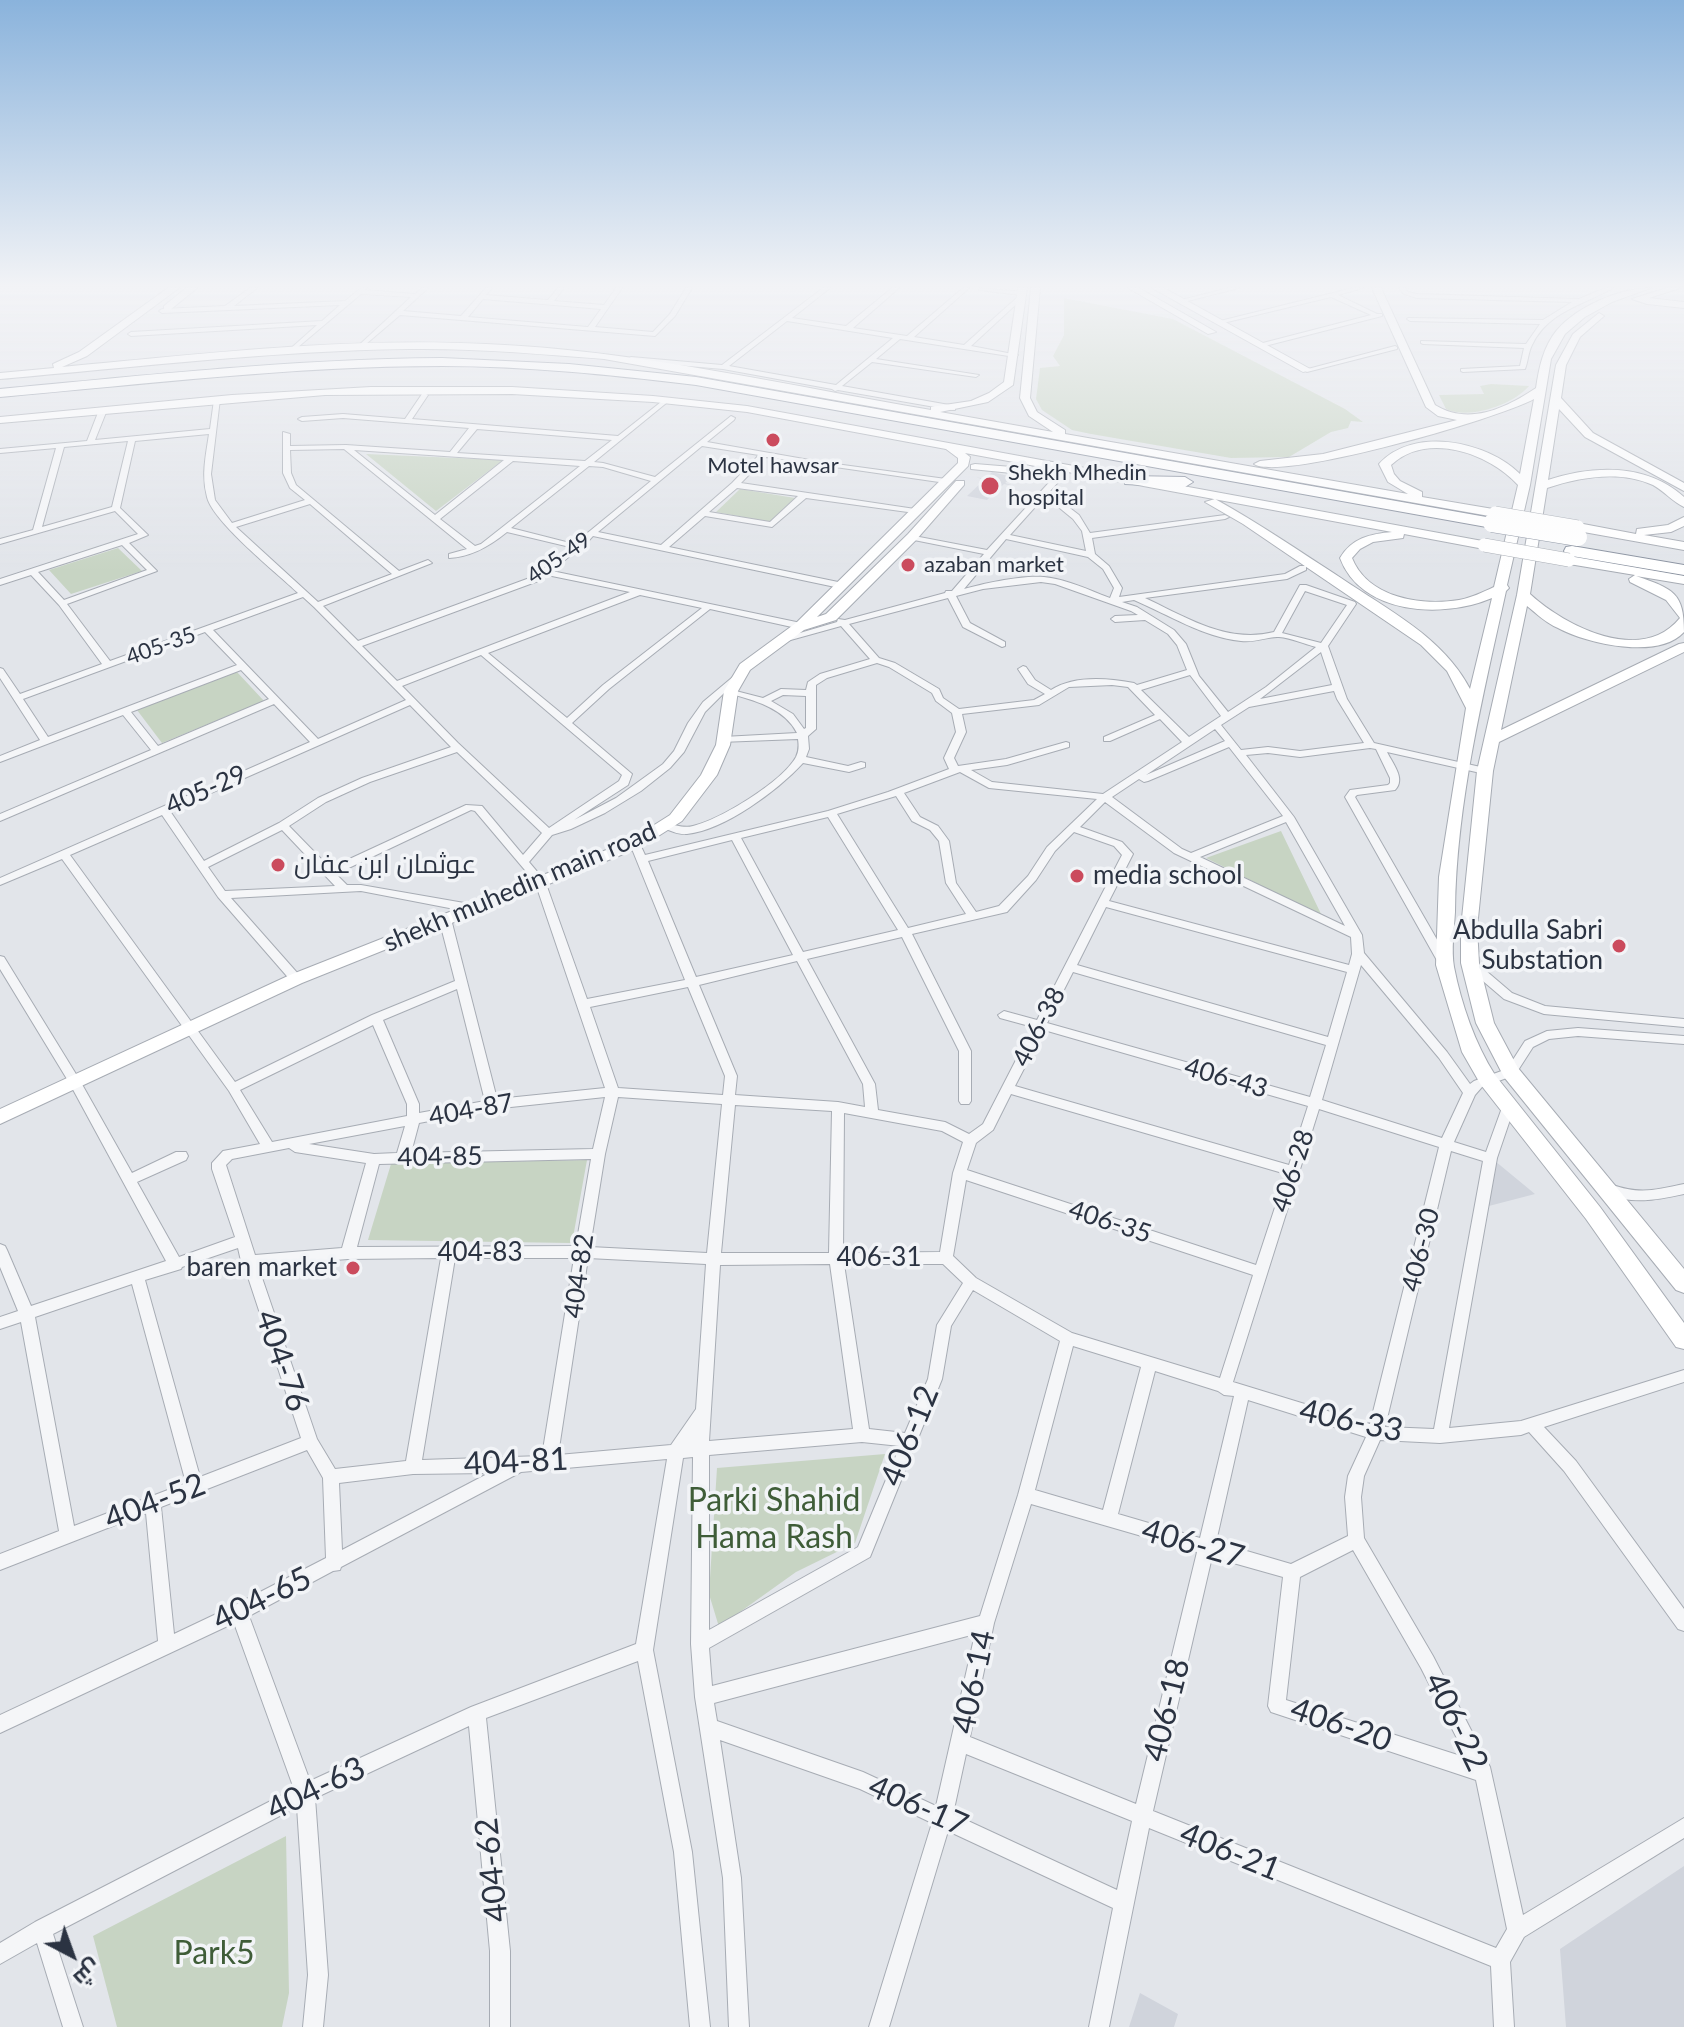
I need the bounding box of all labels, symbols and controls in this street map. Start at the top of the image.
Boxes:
marker: Motel hawsar [764,431,782,449]
place label: Motel hawsar [707,453,839,479]
place label: Shekh Mhedin hospital [1008,460,1147,512]
marker: Shekh Mhedin hospital [979,475,1001,497]
street label: 405-49 [522,527,596,589]
place label: azaban market [924,552,1064,578]
marker: azaban market [899,556,917,574]
street label: 405-35 [123,621,199,671]
street label: 405-29 [161,758,251,822]
street label: shekh muhedin main road [379,815,661,959]
place label: عوثمان ابن عفان [294,849,476,881]
marker: عوثمان ابن عفان [269,856,287,874]
place label: media school [1093,860,1242,892]
marker: media school [1068,867,1086,885]
place label: Abdulla Sabri Substation [1453,915,1603,976]
marker: Abdulla Sabri Substation [1610,937,1628,955]
street label: 406-38 [1006,982,1072,1072]
street label: 406-43 [1181,1051,1271,1105]
street label: 404-87 [426,1087,516,1133]
street label: 406-28 [1265,1126,1321,1216]
street label: 404-85 [397,1141,483,1173]
street label: 406-35 [1065,1194,1155,1250]
street label: 406-30 [1396,1205,1446,1295]
street label: 404-82 [558,1232,600,1320]
street label: 404-83 [437,1237,523,1269]
street label: 406-31 [836,1242,922,1274]
place label: baren market [186,1252,337,1284]
marker: baren market [344,1259,362,1277]
street label: 404-76 [247,1305,317,1417]
street label: 406-12 [873,1380,947,1492]
street label: 406-33 [1296,1391,1406,1451]
street label: 404-81 [463,1440,569,1484]
street label: 404-52 [99,1465,211,1539]
park label: Parki Shahid Hama Rash [688,1482,860,1557]
street label: 406-27 [1137,1511,1249,1577]
street label: 404-65 [207,1559,317,1639]
street label: 406-14 [944,1627,1004,1737]
street label: 406-18 [1136,1655,1198,1765]
street label: 406-22 [1416,1667,1496,1777]
street label: 406-20 [1285,1690,1397,1760]
street label: 404-63 [261,1749,371,1829]
street label: 406-17 [862,1767,974,1845]
street label: 406-21 [1174,1815,1286,1889]
street label: 404-62 [467,1816,517,1924]
north arrow [32,1915,112,1995]
park label: Park5 [173,1935,255,1973]
text: ش [69,1954,108,1993]

